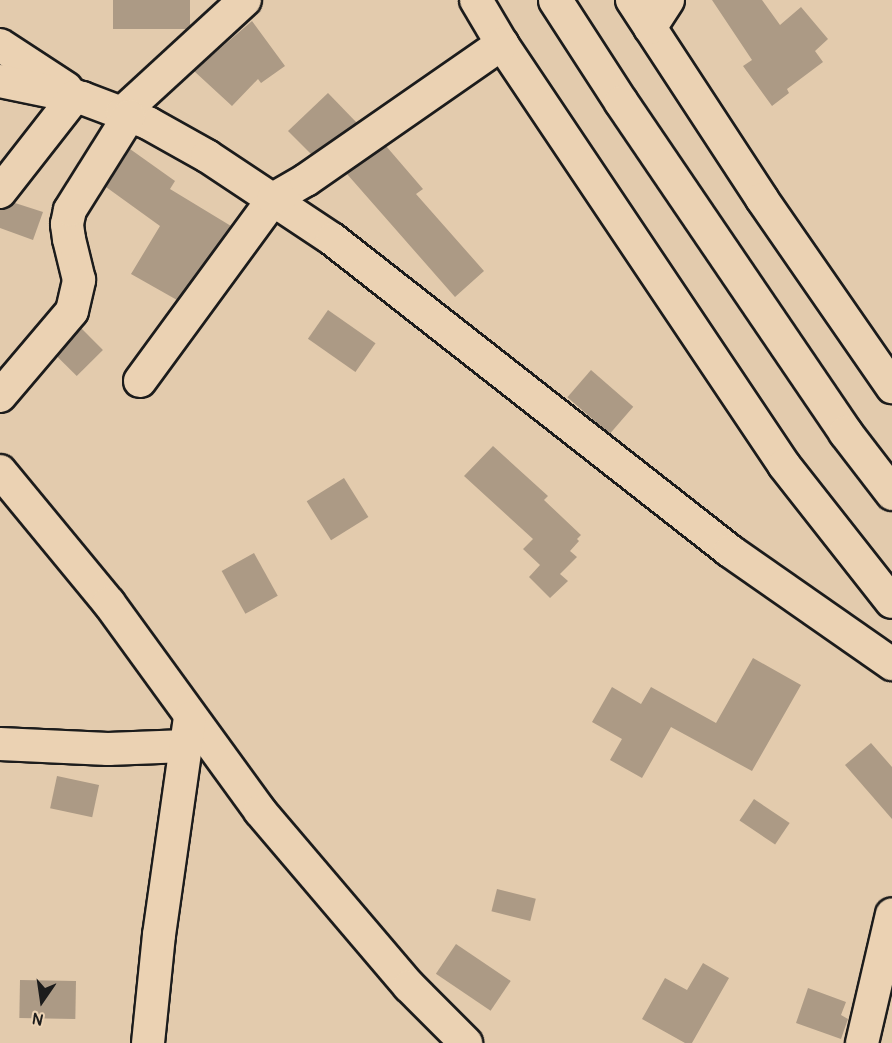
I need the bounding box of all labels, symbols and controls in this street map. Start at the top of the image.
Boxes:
north arrow [12,971,72,1031]
text: N [30,1008,45,1030]

